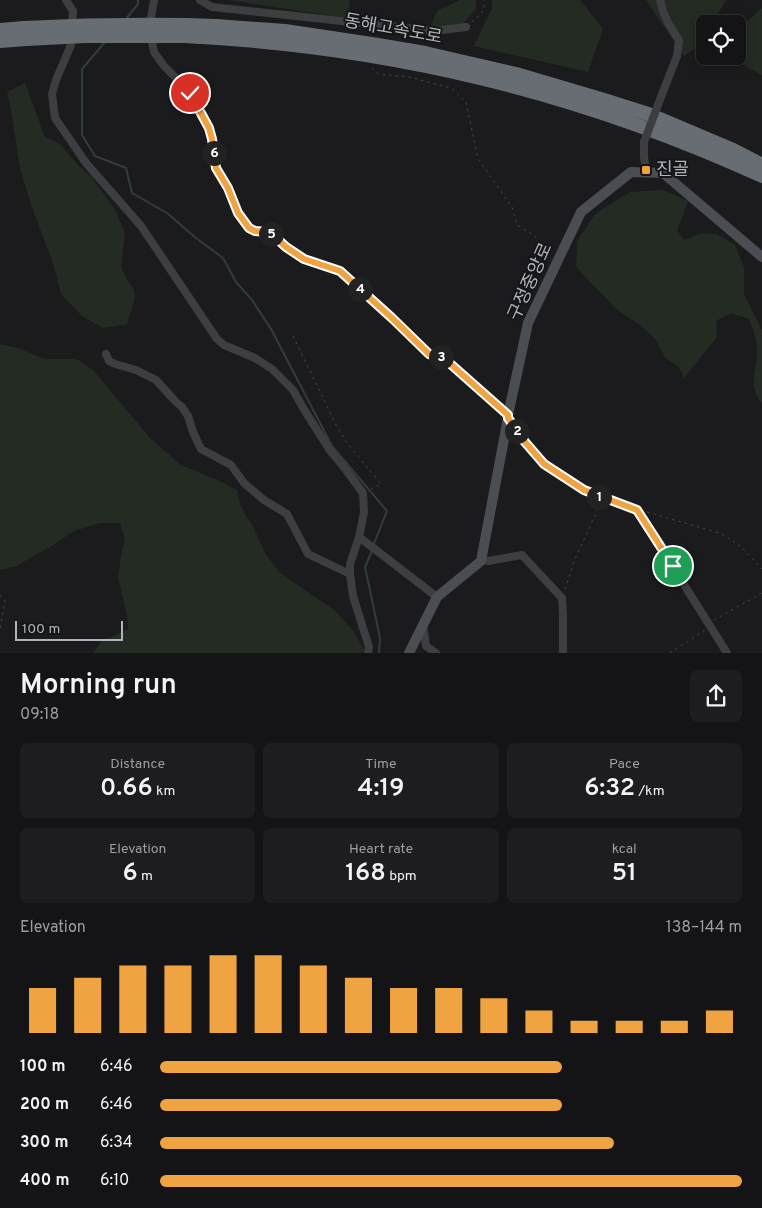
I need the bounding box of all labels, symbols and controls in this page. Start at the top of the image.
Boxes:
street label: 동해고속도로 [342,10,444,50]
map controls [696,15,746,65]
button: locate [696,15,746,65]
pin [169,72,211,114]
icon: check [176,79,204,107]
pin: 6 [202,140,226,166]
text: 6 [210,145,219,162]
place label: 진골 [656,159,689,182]
marker: 진골 [640,164,652,176]
pin: 5 [258,222,284,246]
text: 5 [267,226,276,243]
street label: 구정중앙로 [504,239,558,325]
pin: 4 [348,276,372,302]
text: 4 [356,281,365,298]
pin: 3 [428,344,454,370]
text: 3 [437,349,446,366]
pin: 2 [504,418,530,444]
text: 2 [513,423,522,440]
pin: 1 [586,484,612,510]
text: 1 [597,489,602,506]
pin [652,545,694,587]
icon: arrive [659,552,687,580]
scale bar [15,618,122,641]
text: 100 m [22,621,60,638]
text: Morning run [20,668,177,704]
button: share [690,670,742,722]
text: 09:18 [20,705,59,725]
text: Distance [110,756,165,773]
text: Time [365,756,397,773]
text: Pace [609,756,640,773]
text: 0.66 [100,773,153,805]
text: 4:19 [358,773,404,805]
text: 6:32 [584,773,635,805]
text: km [153,783,175,800]
text: /km [635,783,665,800]
text: Elevation [109,841,166,858]
text: Heart rate [349,841,413,858]
text: kcal [612,841,637,858]
text: 6 [122,858,138,890]
text: 168 [345,858,386,890]
text: 51 [612,858,637,890]
text: m [138,868,153,885]
text: bpm [386,868,417,885]
text: Elevation [20,918,86,938]
text: 138–144 m [666,918,742,938]
text: 100 m [20,1057,66,1077]
text: 6:46 [100,1057,133,1077]
text: 200 m [20,1095,69,1115]
text: 6:46 [100,1095,133,1115]
text: 300 m [20,1133,68,1153]
text: 6:34 [100,1133,133,1153]
text: 400 m [20,1171,69,1191]
text: 6:10 [100,1171,129,1191]

